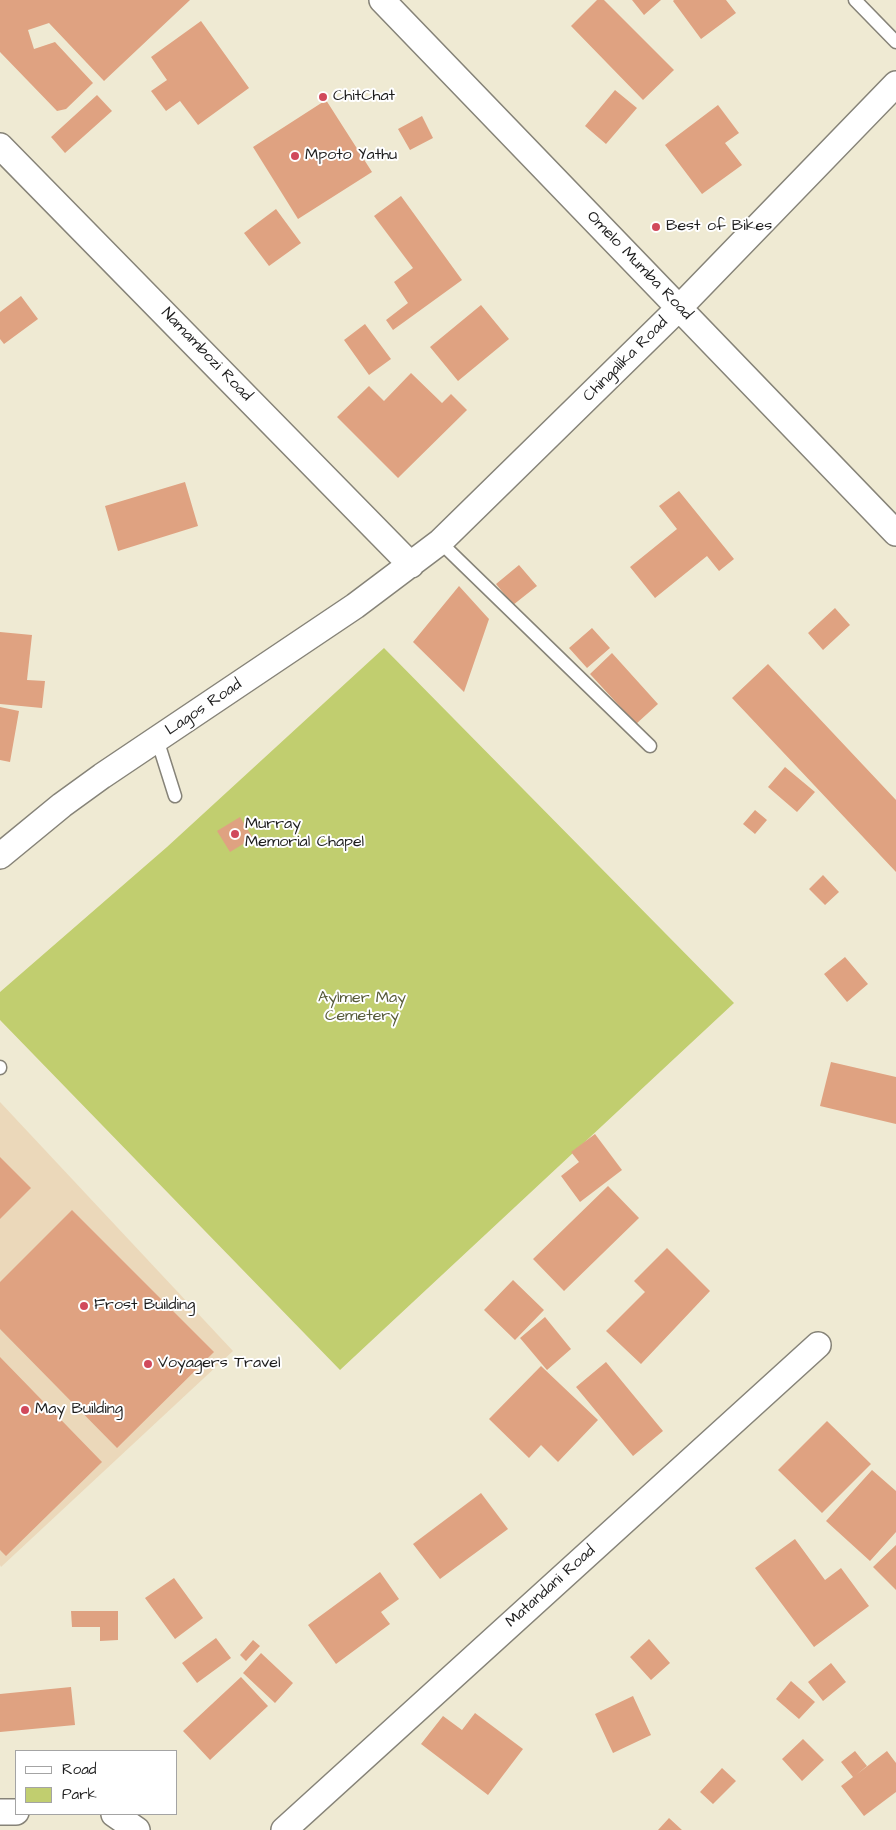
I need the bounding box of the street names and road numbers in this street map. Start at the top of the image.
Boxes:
street label: Omelo Mumba Road [582,208,696,324]
street label: Namambozi Road [156,304,256,406]
street label: Chingalika Road [580,314,672,406]
street label: Lagos Road [162,676,246,740]
street label: Matandani Road [502,1542,600,1632]

